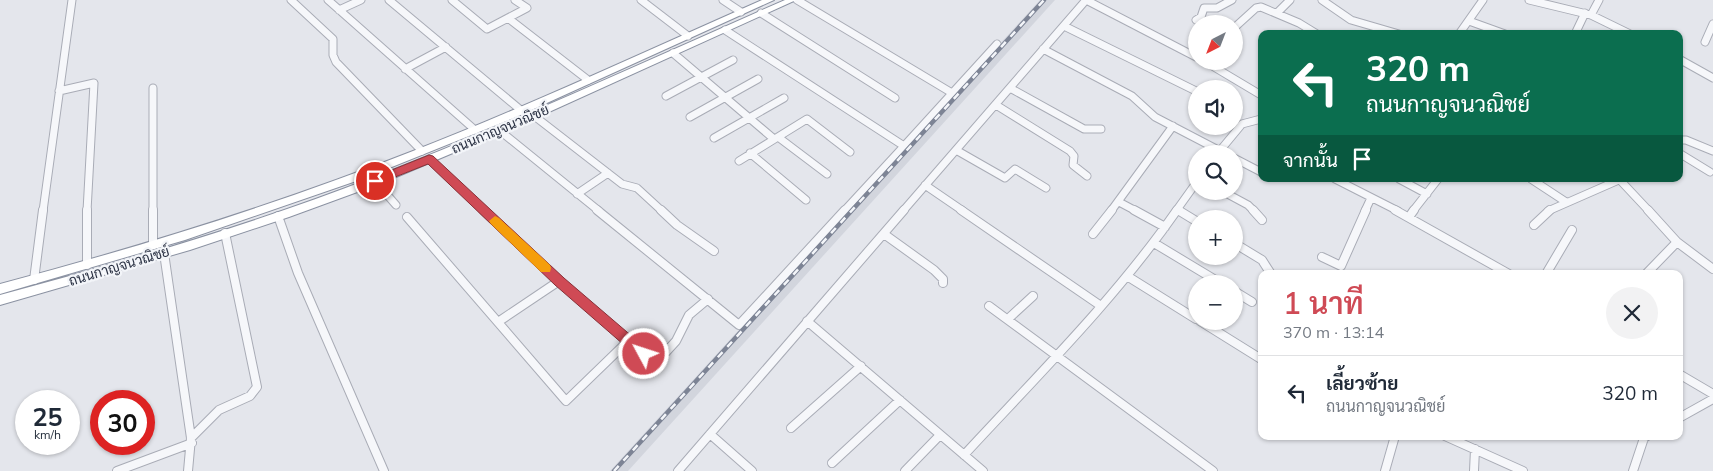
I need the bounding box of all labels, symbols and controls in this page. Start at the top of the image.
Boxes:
north arrow [1188,15,1242,70]
map controls [1188,15,1243,330]
text: 320 m [1366,46,1470,90]
icon: left [1283,50,1348,115]
button: sound [1188,80,1243,135]
text: ถนนกาญจนวณิชย์ [1366,90,1530,118]
street label: ถนนกาญจนวณิชย์ [448,100,552,158]
button: search [1188,145,1243,200]
icon: arrive [1348,145,1376,173]
text: จากนั้น [1283,148,1338,172]
pin [354,160,396,202]
icon: arrive [361,167,389,195]
button: + [1188,210,1243,265]
street label: ถนนกาญจนวณิชย์ [66,242,172,290]
button: − [1188,275,1243,330]
text: 1 นาที [1283,284,1364,322]
button: close [1606,287,1658,339]
text: 370 m · 13:14 [1283,322,1384,342]
position arrow [617,327,669,379]
text: เลี้ยวซ้าย [1326,371,1398,395]
icon: left [1283,379,1311,407]
text: 320 m [1602,381,1658,405]
speed limit sign: 30 [90,390,155,455]
text: ถนนกาญจนวณิชย์ [1326,396,1445,416]
text: 25 [32,401,63,432]
text: km/h [34,427,61,442]

